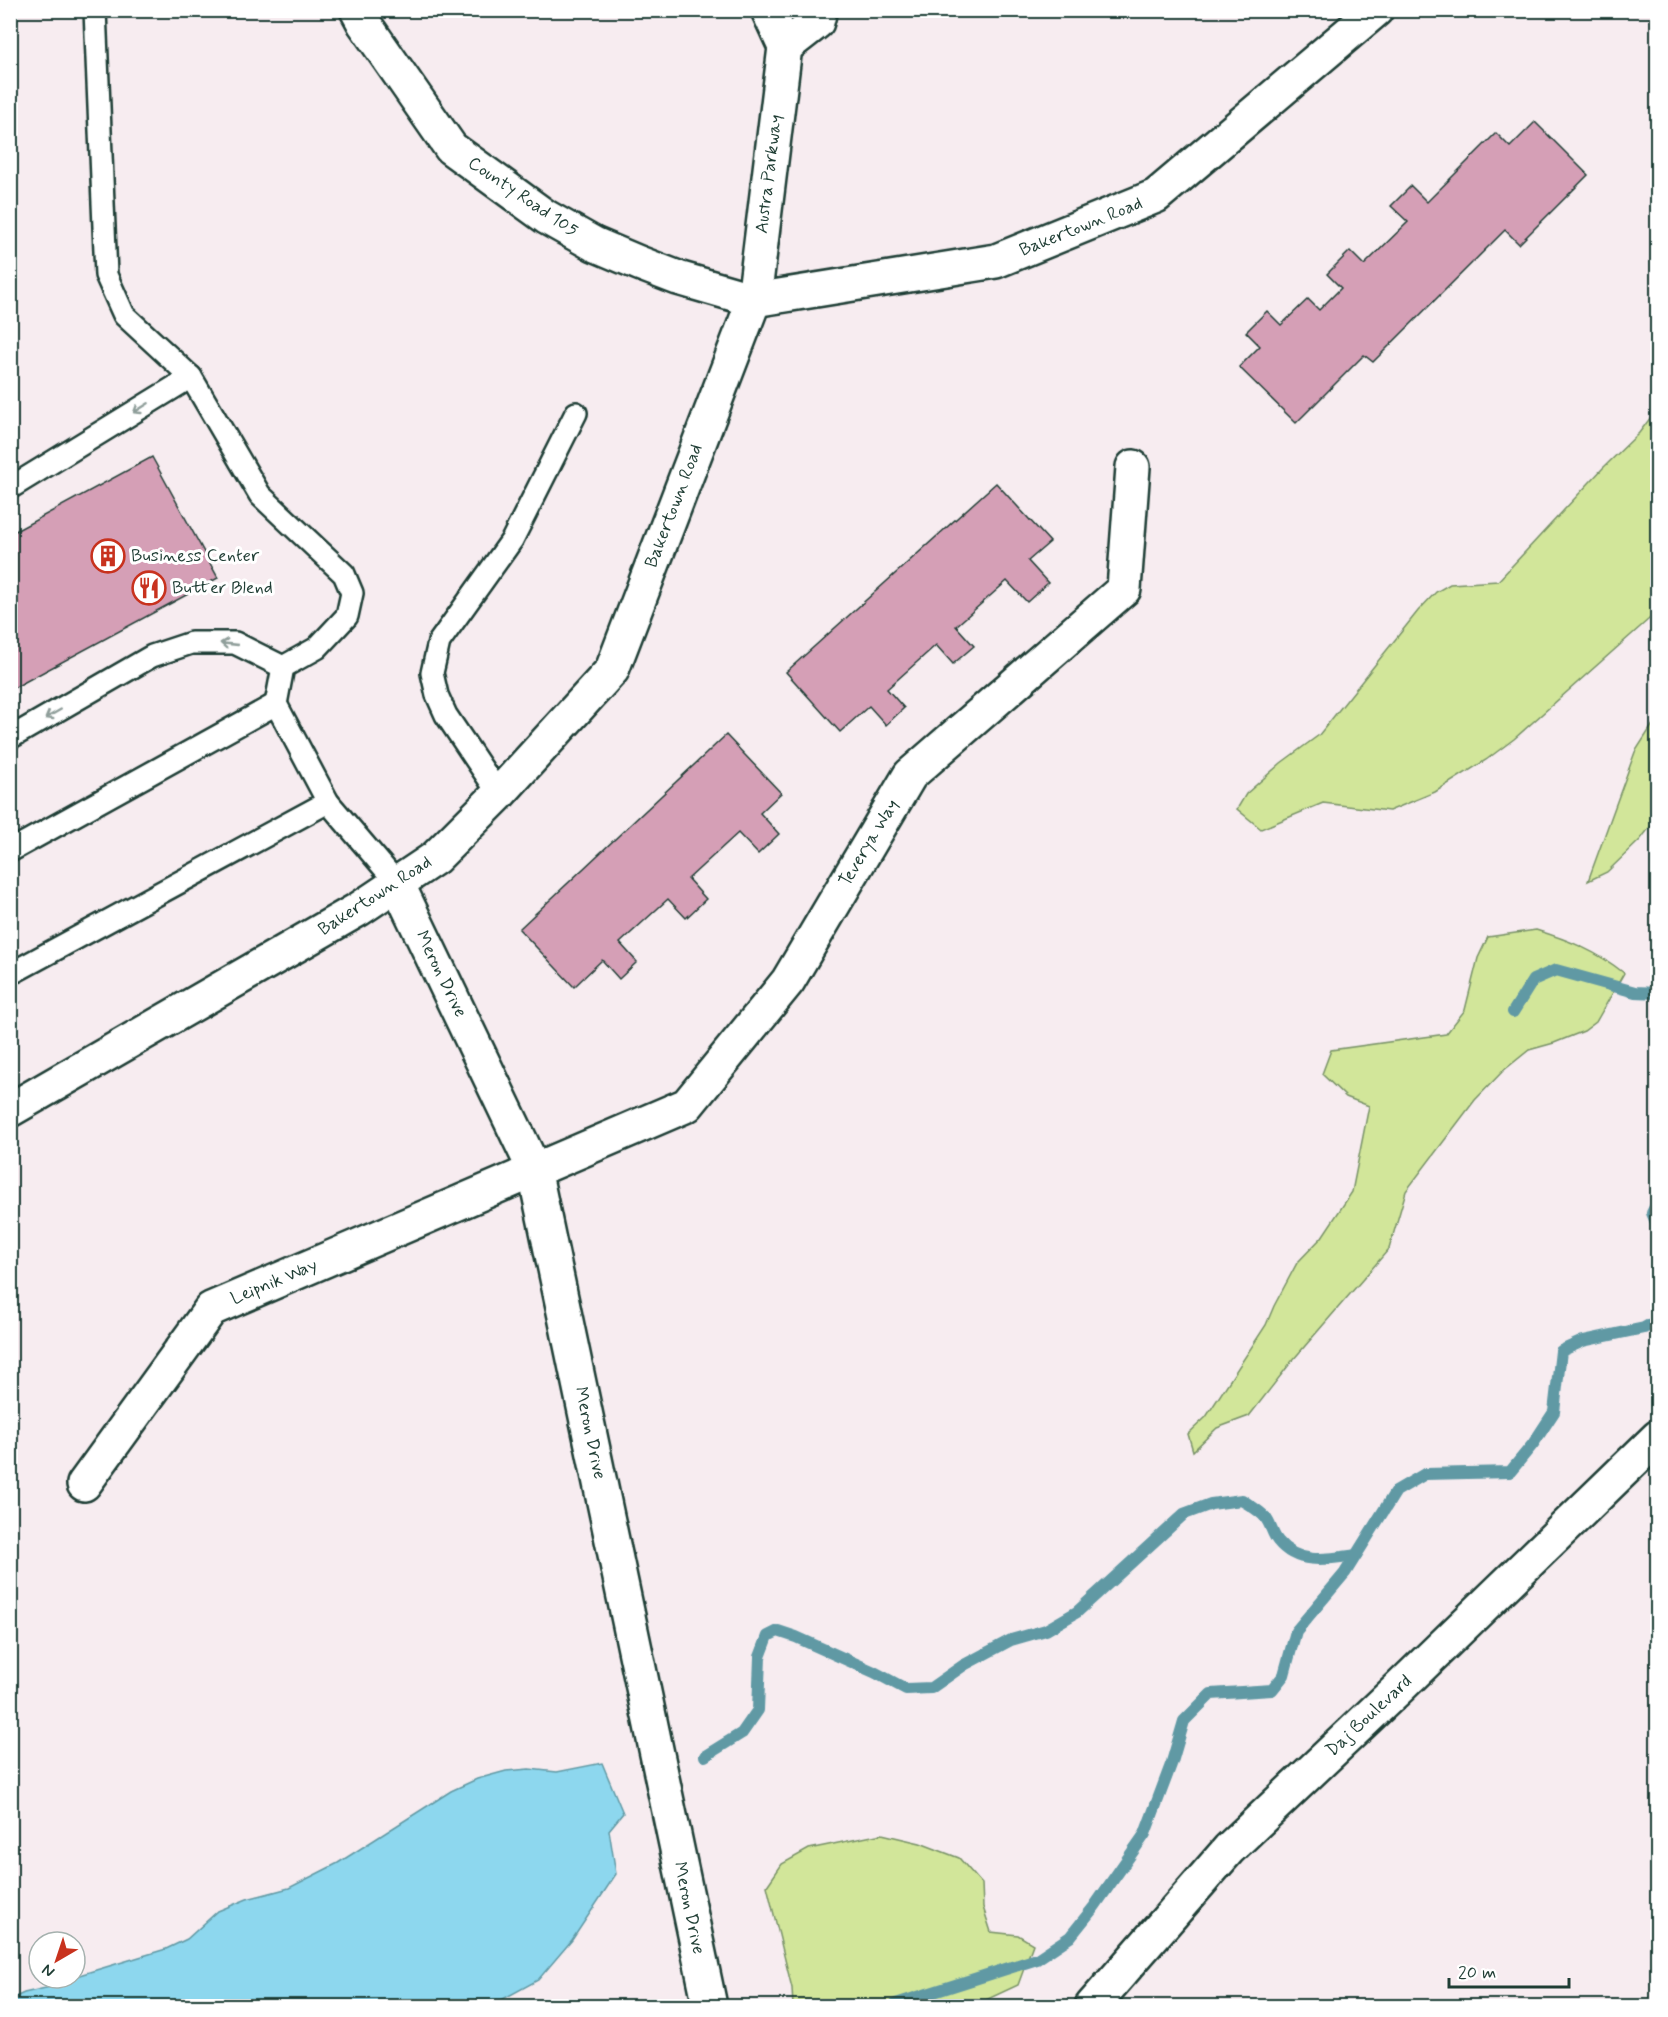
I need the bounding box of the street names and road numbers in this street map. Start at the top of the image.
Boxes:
street label: Austra Parkway [750,113,788,235]
street label: County Road 105 [463,151,583,243]
street label: Bakertown Road [1016,191,1146,263]
street label: Bakertown Road [639,441,709,571]
street label: Teverya Way [833,795,905,891]
street label: Bakertown Road [314,850,436,942]
street label: Meron Drive [410,927,472,1021]
street label: Leipnik Way [227,1253,321,1311]
street label: Meron Drive [568,1385,612,1481]
street label: Daj Boulevard [1321,1670,1417,1762]
street label: Meron Drive [667,1860,711,1956]

